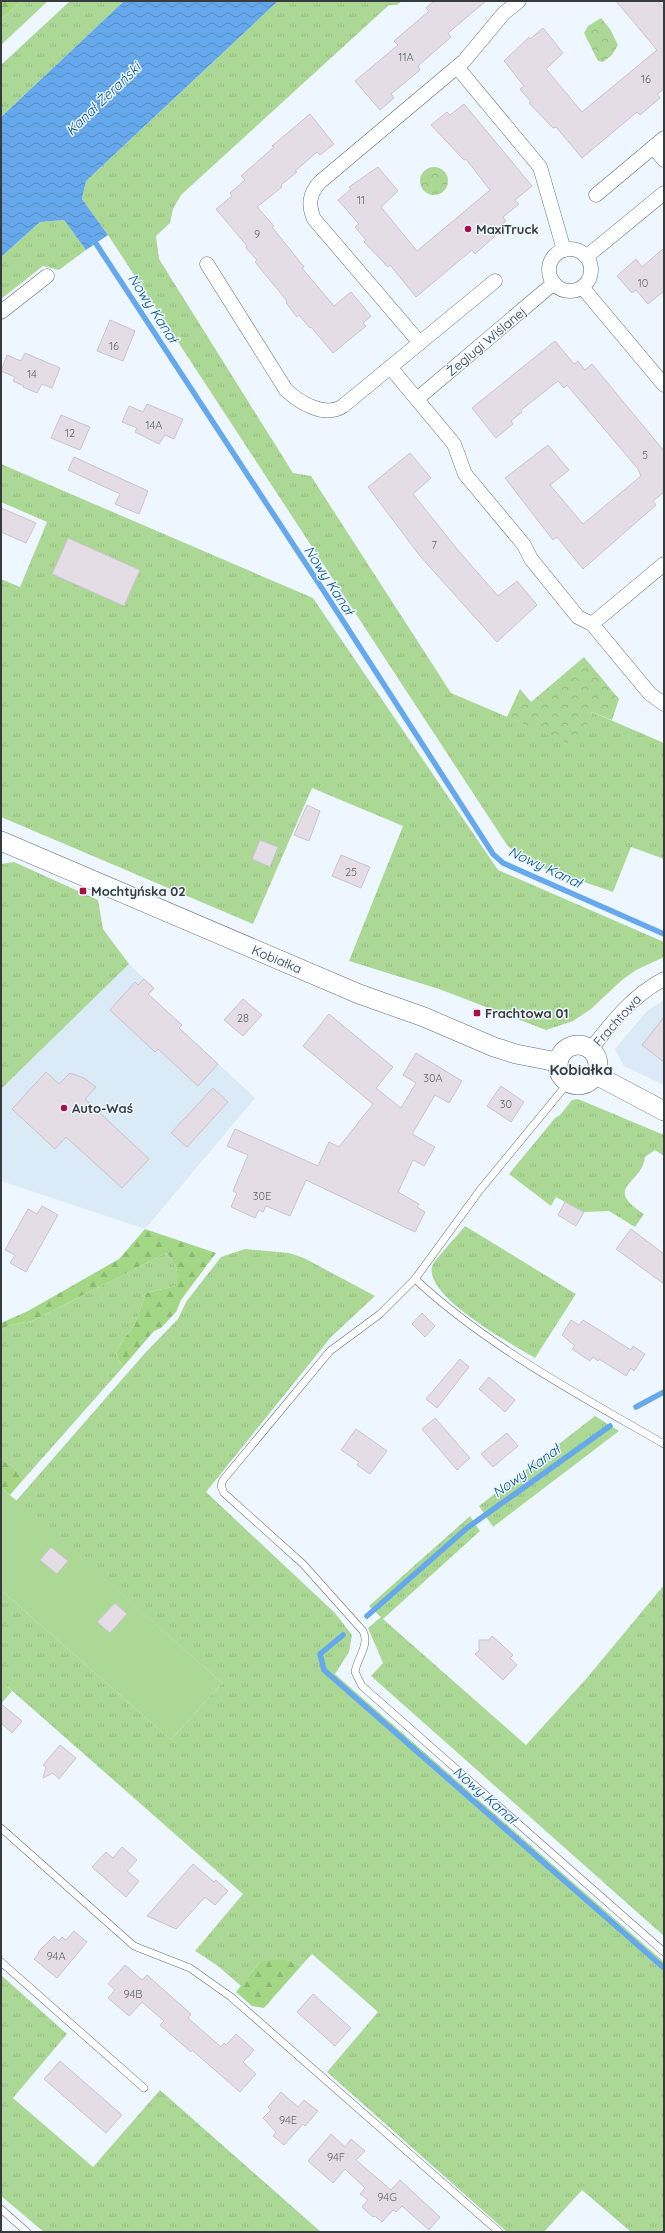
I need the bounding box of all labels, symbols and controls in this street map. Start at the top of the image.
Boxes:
house number: 11A [398,50,414,64]
water label: Kanał Żerański [62,57,146,139]
house number: 16 [641,72,651,86]
house number: 11 [357,193,365,207]
place label: MaxiTruck [476,221,539,237]
marker: MaxiTruck [463,224,473,234]
house number: 9 [254,227,260,241]
water label: Nowy Kanał [124,270,183,347]
house number: 10 [638,276,648,290]
street label: Żeglugi Wiślanej [443,303,529,379]
house number: 16 [109,339,119,353]
house number: 14 [27,367,37,381]
house number: 14A [146,418,162,432]
house number: 12 [65,426,75,440]
house number: 5 [642,448,648,462]
house number: 7 [431,538,437,552]
water label: Nowy Kanał [300,542,359,619]
water label: Nowy Kanał [506,842,586,893]
house number: 25 [345,865,357,879]
place label: Mochtyńska 02 [91,883,186,899]
marker: Mochtyńska 02 [78,886,88,896]
street label: Kobiałka [250,941,304,977]
street label: Frachtowa [590,991,644,1049]
place label: Frachtowa 01 [485,1005,568,1021]
marker: Frachtowa 01 [472,1008,482,1018]
house number: 28 [237,1011,249,1025]
district label: Kobiałka [549,1060,613,1079]
house number: 30A [423,1071,443,1085]
house number: 30 [500,1097,512,1111]
place label: Auto-Waś [72,1100,133,1116]
marker: Auto-Waś [59,1103,69,1113]
house number: 30E [253,1189,271,1203]
water label: Nowy Kanał [489,1440,565,1501]
water label: Nowy Kanał [449,1762,522,1829]
house number: 94A [46,1949,66,1963]
house number: 94B [123,1987,143,2001]
house number: 94E [279,2113,297,2127]
house number: 94F [327,2150,345,2164]
house number: 94G [377,2190,397,2204]

